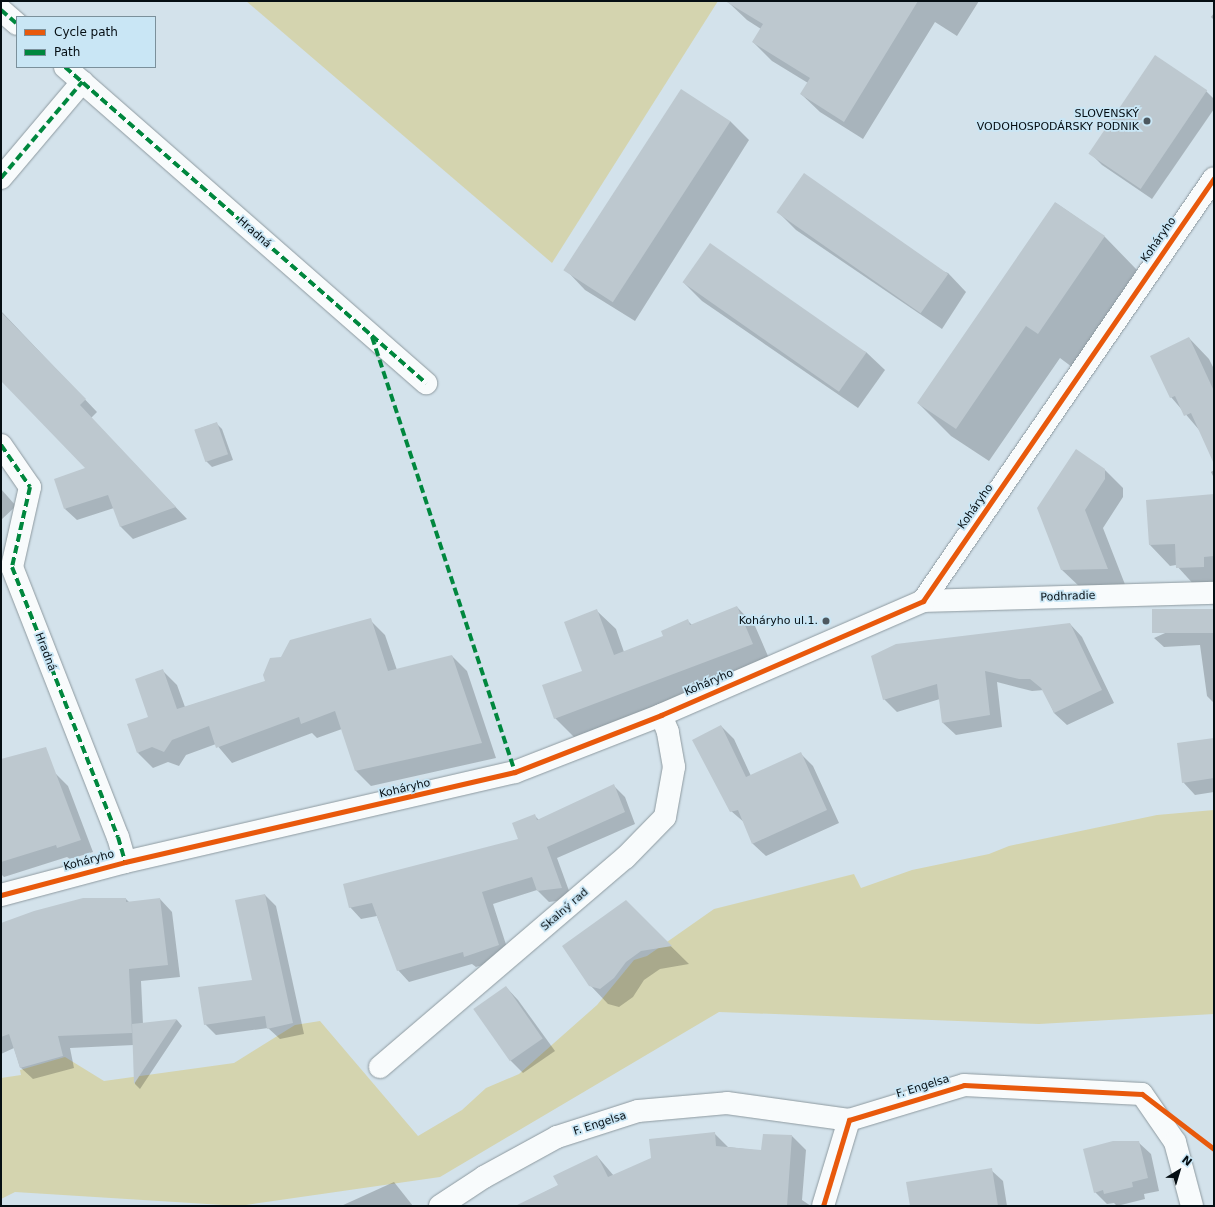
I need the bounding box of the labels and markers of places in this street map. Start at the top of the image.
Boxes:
place label: SLOVENSKÝ VODOHOSPODÁRSKY PODNIK [977,108,1139,134]
marker: SLOVENSKÝ VODOHOSPODÁRSKY PODNIK [1142,116,1152,126]
place label: Koháryho ul.1. [739,614,818,628]
marker: Koháryho ul.1. [821,616,831,626]

